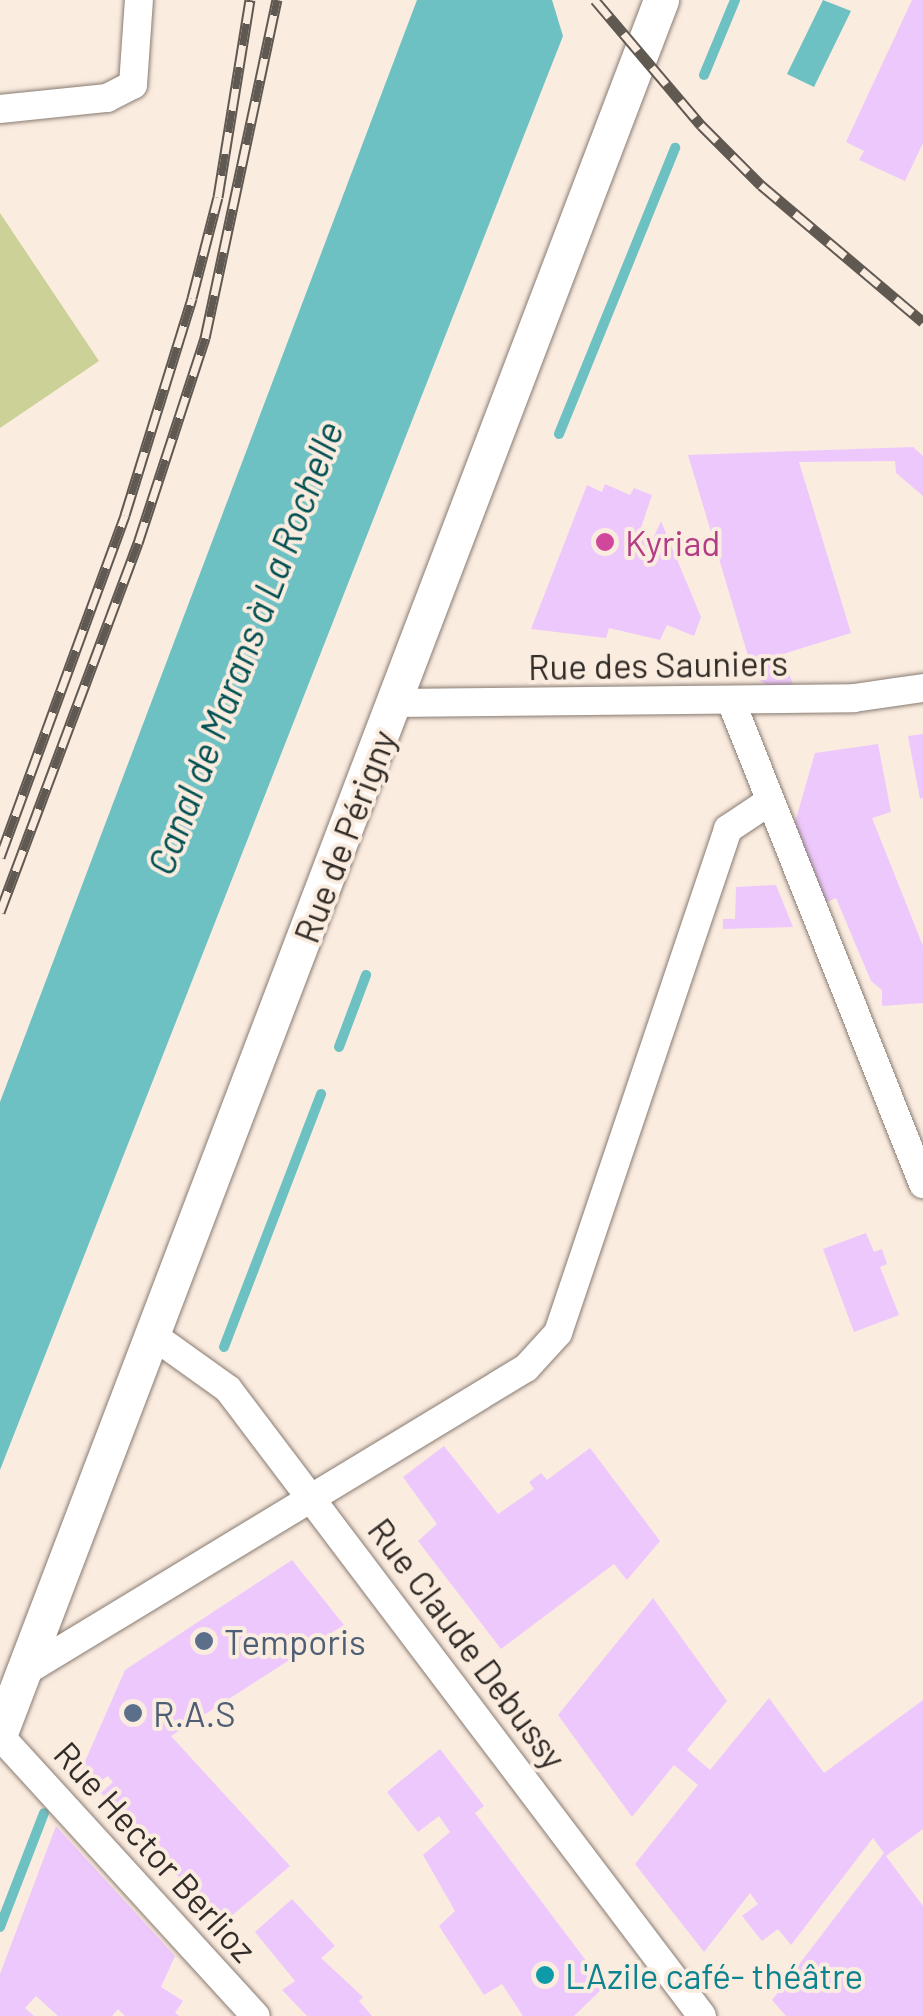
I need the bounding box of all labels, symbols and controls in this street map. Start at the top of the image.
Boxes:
water label: Canal de Marans à La Rochelle [137,415,353,881]
place label: Kyriad [625,521,720,563]
marker: Kyriad [594,531,616,553]
street label: Rue des Sauniers [528,641,788,687]
street label: Rue de Périgny [284,724,404,948]
street label: Rue Claude Debussy [360,1509,576,1777]
place label: Temporis [224,1620,366,1662]
marker: Temporis [193,1630,215,1652]
place label: R.A.S [153,1692,236,1734]
marker: R.A.S [122,1702,144,1724]
street label: Rue Hector Berlioz [46,1732,266,1970]
place label: L'Azile café- théâtre [565,1954,863,1996]
marker: L'Azile café- théâtre [534,1964,556,1986]

